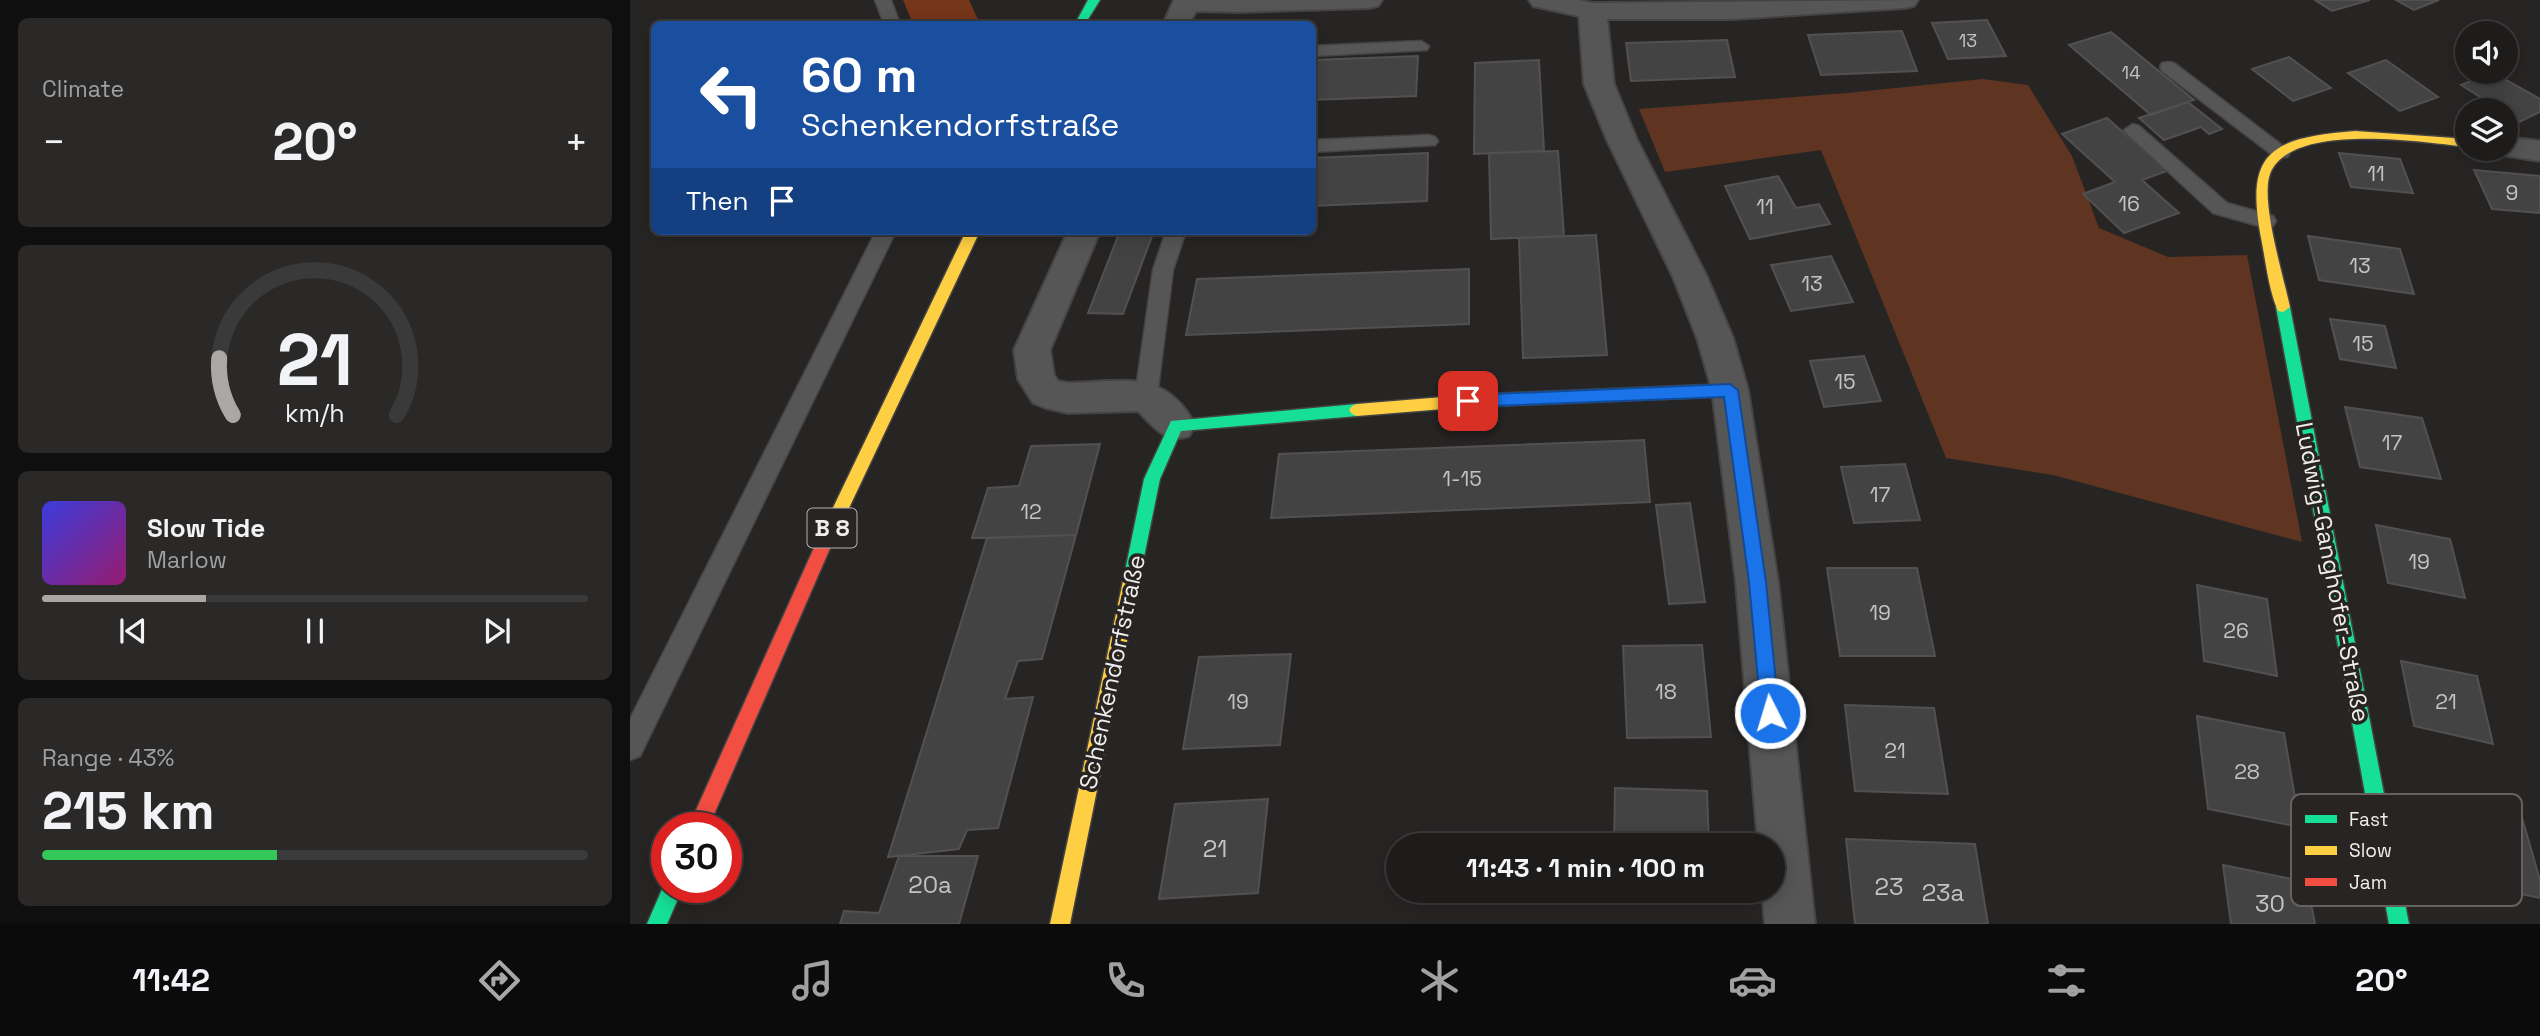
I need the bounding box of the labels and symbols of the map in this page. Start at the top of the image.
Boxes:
house number: 13 [1959,29,1977,52]
house number: 14 [2122,61,2140,84]
house number: 11 [2367,160,2385,187]
house number: 9 [2506,179,2518,206]
house number: 16 [2118,190,2140,217]
house number: 11 [1756,193,1774,220]
house number: 13 [2349,252,2371,279]
house number: 13 [1801,270,1823,297]
house number: 15 [2352,330,2374,357]
house number: 15 [1834,368,1856,395]
pin [1438,371,1498,431]
street label: Ludwig-Ganghofer-Straße [2289,420,2377,724]
house number: 17 [2382,429,2402,456]
house number: 1-15 [1442,465,1482,492]
house number: 17 [1870,481,1890,508]
house number: 12 [1020,498,1042,525]
road number: B 8 [808,508,857,548]
house number: 19 [2408,548,2430,575]
street label: Schenkendorfstraße [1072,552,1152,792]
house number: 19 [1869,599,1891,626]
house number: 26 [2223,617,2249,644]
position arrow [1733,676,1807,750]
house number: 18 [1655,678,1677,705]
house number: 19 [1227,688,1249,715]
house number: 21 [2435,688,2457,715]
house number: 21 [1884,737,1906,764]
house number: 28 [2234,758,2260,785]
legend [2291,794,2522,906]
text: Fast [2349,807,2389,832]
speed limit sign: 30 [651,812,742,903]
house number: 21 [1203,833,1227,864]
text: Slow [2349,838,2392,863]
house number: 20a [908,869,952,900]
text: Jam [2349,870,2387,895]
house number: 23 [1875,871,1903,902]
house number: 23a [1922,877,1965,908]
house number: 30 [2255,888,2285,919]

